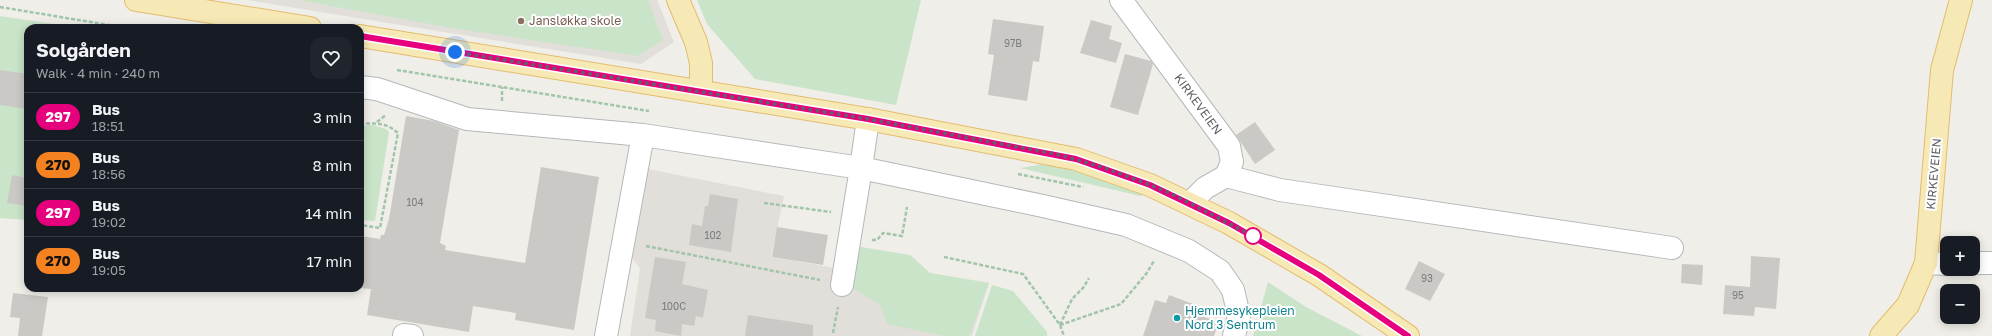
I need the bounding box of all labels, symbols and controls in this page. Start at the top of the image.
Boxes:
place label: Jansløkka skole [529,13,621,28]
marker: Jansløkka skole [516,16,526,26]
button: heart [310,37,352,79]
house number: 97B [1004,37,1022,49]
text: Solgården [36,38,131,61]
your location [445,42,465,62]
text: Walk · 4 min · 240 m [36,65,160,81]
street label: KIRKEVEIEN [1171,70,1225,137]
text: Bus [92,100,120,118]
text: 297 [45,108,71,125]
text: 3 min [313,108,352,126]
text: 18:51 [92,118,124,134]
street label: KIRKEVEIEN [1923,138,1944,210]
text: Bus [92,148,120,166]
text: 270 [45,156,71,173]
text: 8 min [313,156,352,174]
text: 18:56 [92,166,126,182]
text: Bus [92,196,120,214]
house number: 104 [406,196,424,208]
text: 297 [45,204,71,221]
text: 14 min [305,204,352,222]
text: 19:02 [92,214,126,230]
unlabelled marker [1244,227,1262,245]
house number: 102 [705,229,722,241]
map controls [1940,236,1980,324]
button: + [1940,236,1980,276]
text: Bus [92,244,120,262]
text: 270 [45,252,71,269]
text: 17 min [307,252,352,270]
text: 19:05 [92,262,126,278]
house number: 93 [1421,272,1433,284]
button: − [1940,284,1980,324]
house number: 95 [1732,289,1744,301]
house number: 100C [662,300,686,312]
place label: Hjemmesykepleien Nord 3 Sentrum [1185,303,1295,332]
marker: Hjemmesykepleien Nord 3 Sentrum [1172,313,1182,323]

